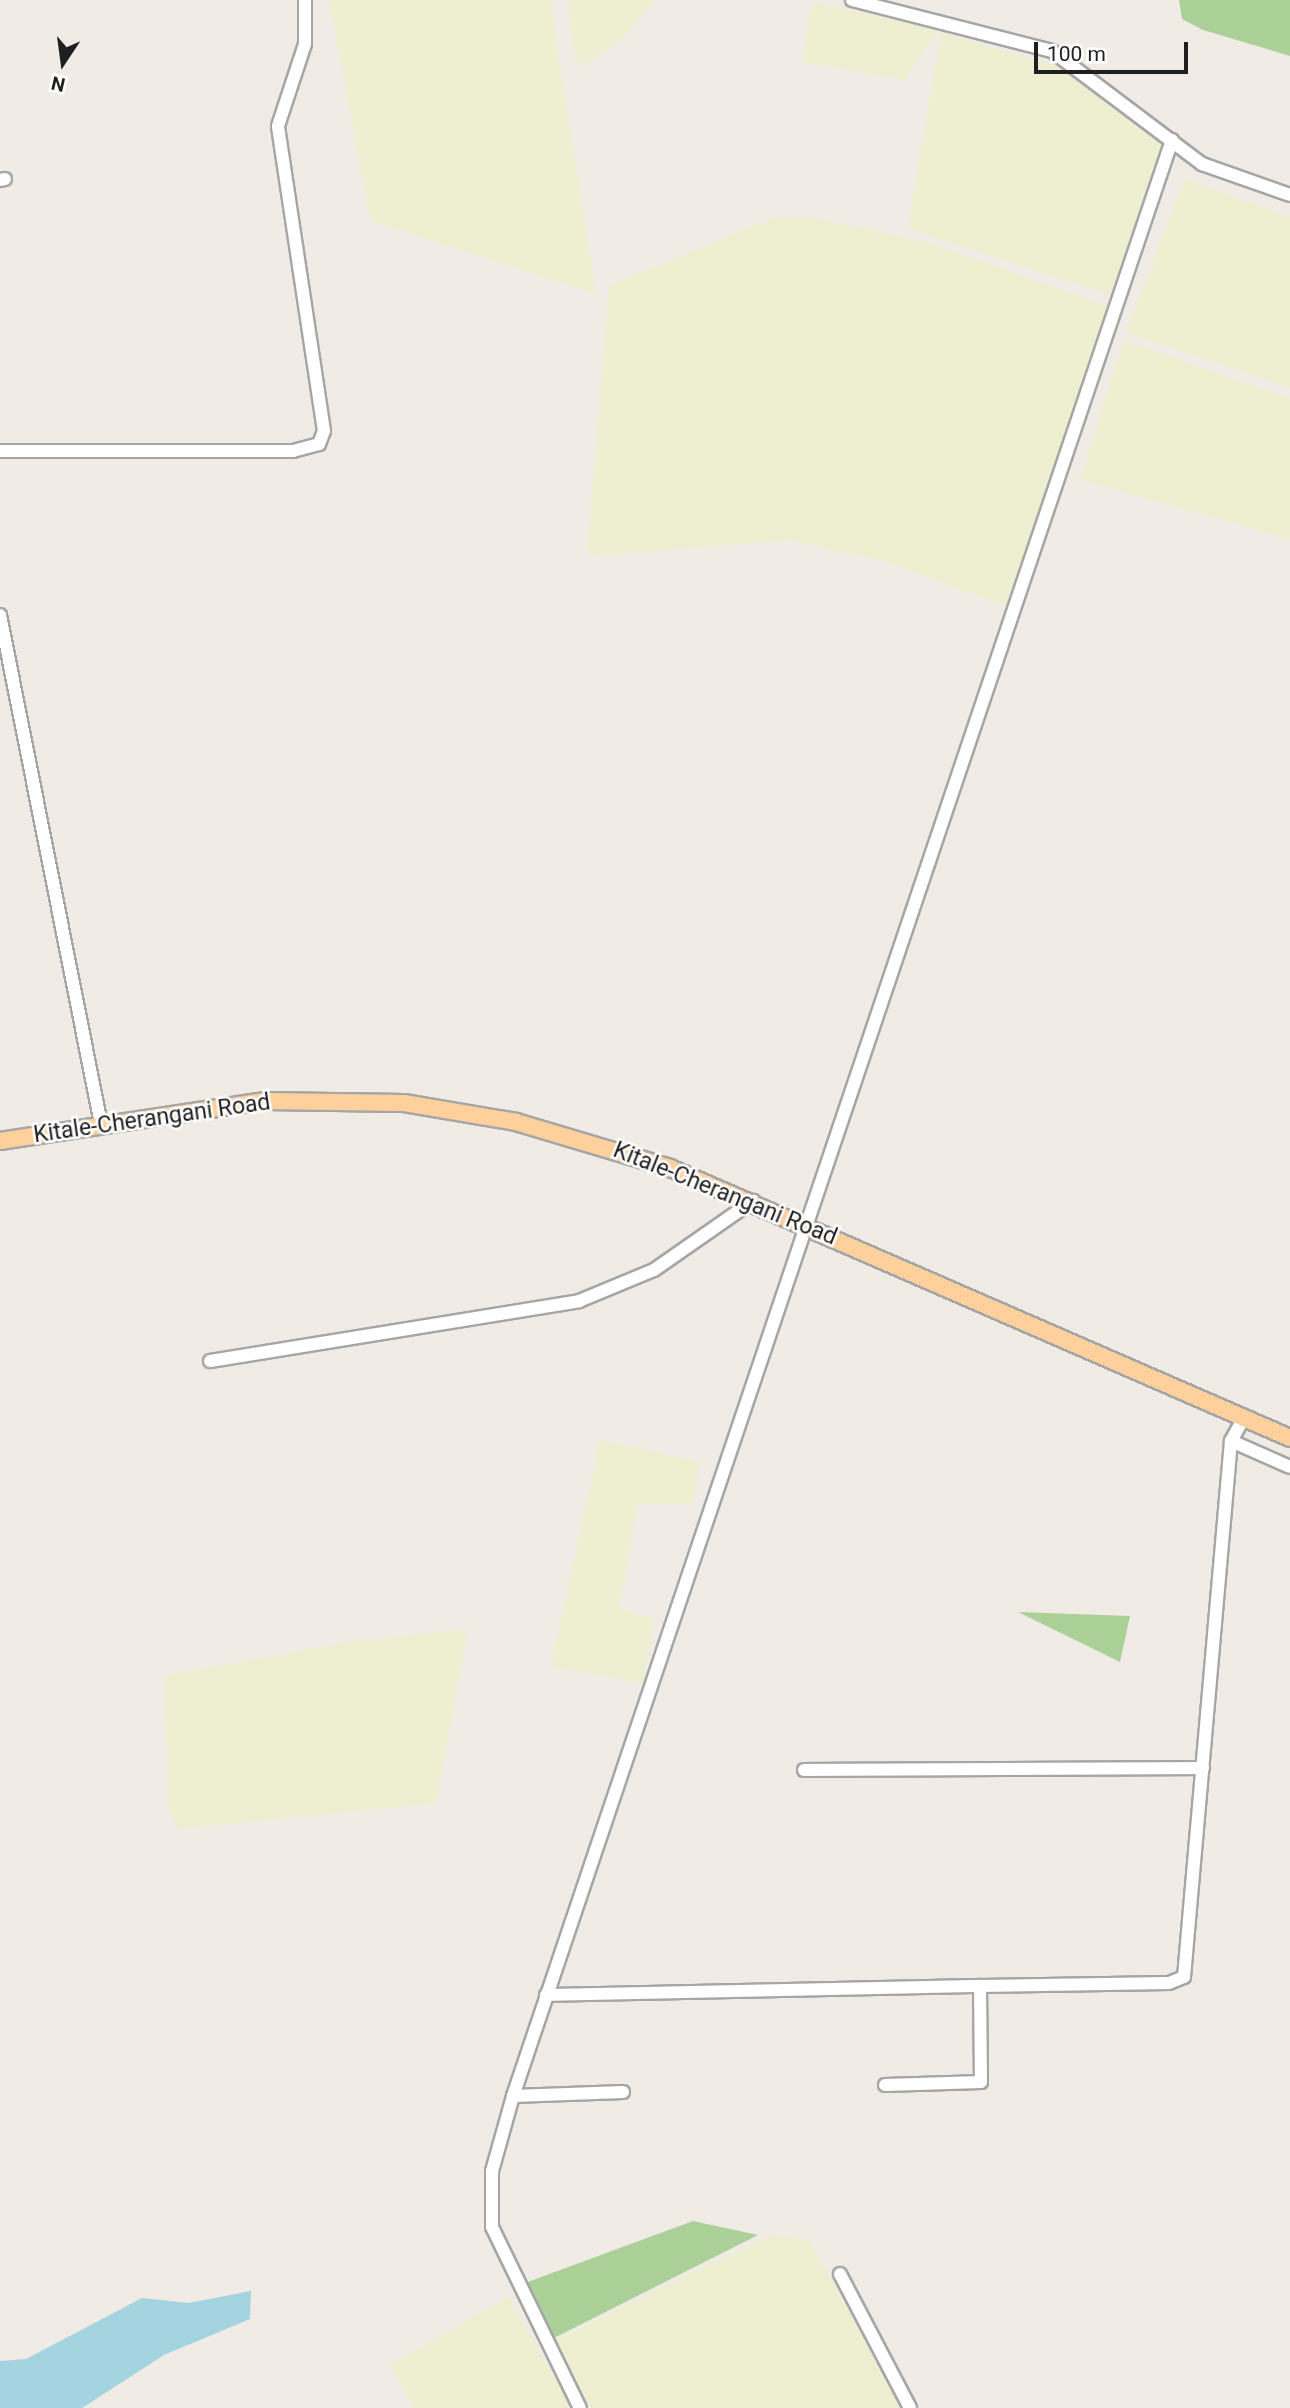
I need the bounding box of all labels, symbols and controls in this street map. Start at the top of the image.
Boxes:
north arrow [28,28,98,98]
scale bar [1038,28,1192,72]
text: 100 m [1047,42,1106,66]
text: N [49,71,67,97]
street label: Kitale-Cherangani Road [32,1089,272,1149]
street label: Kitale-Cherangani Road [609,1136,841,1252]

